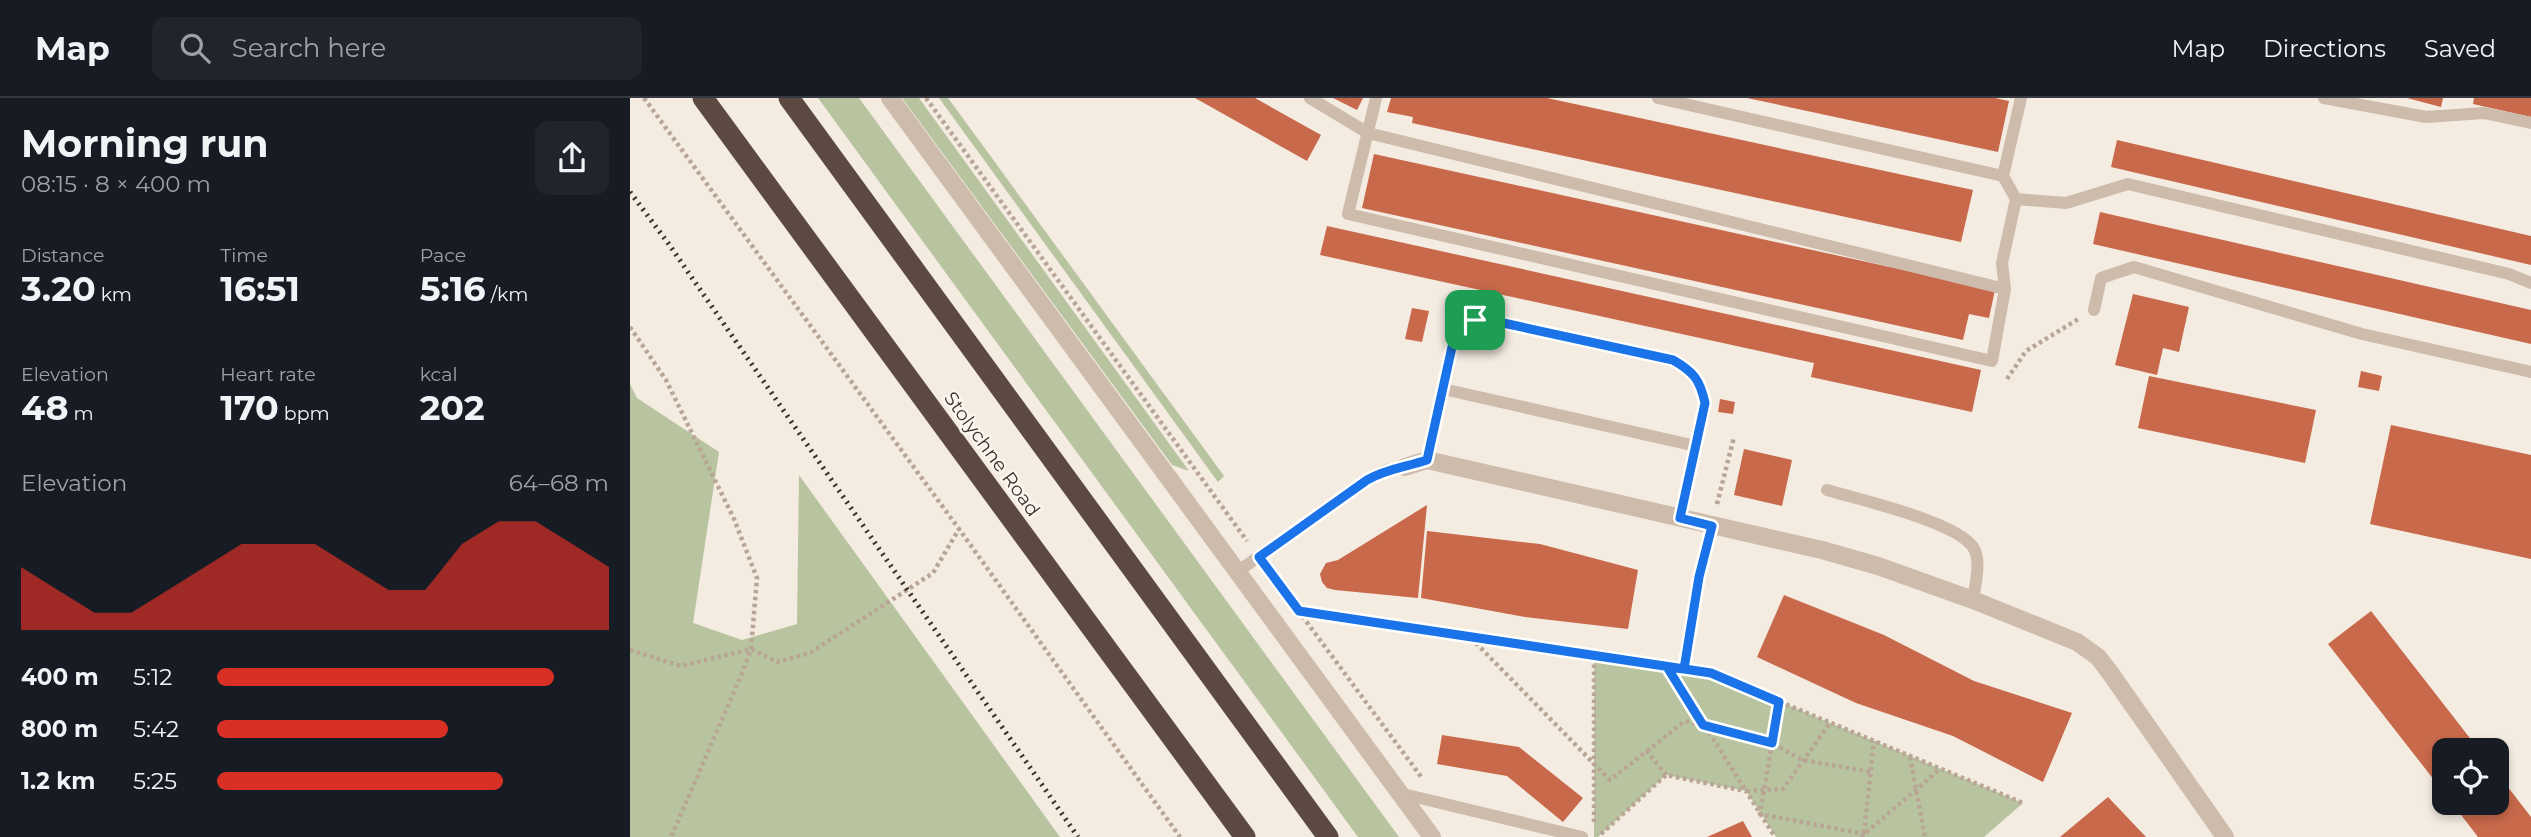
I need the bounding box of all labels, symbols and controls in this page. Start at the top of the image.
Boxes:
search box [152,17,642,80]
text: Map [35,28,110,68]
icon: search [176,29,214,67]
text: Search here [232,32,386,64]
text: Map [2172,34,2225,63]
text: Directions [2263,34,2386,63]
text: Saved [2424,34,2496,63]
text: Morning run [21,120,269,167]
button: share [535,121,609,195]
text: 08:15 · 8 × 400 m [21,170,211,198]
text: Distance [21,244,104,267]
text: Time [220,244,268,267]
text: Pace [420,244,466,267]
text: 3.20 [21,267,96,310]
text: 16:51 [220,267,300,310]
text: 5:16 [420,267,486,310]
text: km [96,283,132,306]
text: /km [486,283,529,306]
pin [1445,290,1505,350]
icon: arrive [1456,301,1494,339]
text: Elevation [21,363,109,386]
text: Heart rate [220,363,316,386]
text: kcal [420,363,458,386]
text: 48 [21,386,69,429]
text: 170 [220,386,279,429]
text: 202 [420,386,485,429]
street label: Stolychne Road [939,387,1045,521]
text: m [69,402,94,425]
text: bpm [279,402,330,425]
text: Elevation [21,469,127,497]
text: 64–68 m [509,469,609,497]
text: 400 m [21,663,99,691]
text: 5:12 [133,663,172,691]
text: 800 m [21,715,98,743]
text: 5:42 [133,715,179,743]
map controls [2432,738,2509,815]
button: locate [2432,738,2509,815]
text: 1.2 km [21,767,95,795]
text: 5:25 [133,767,177,795]

